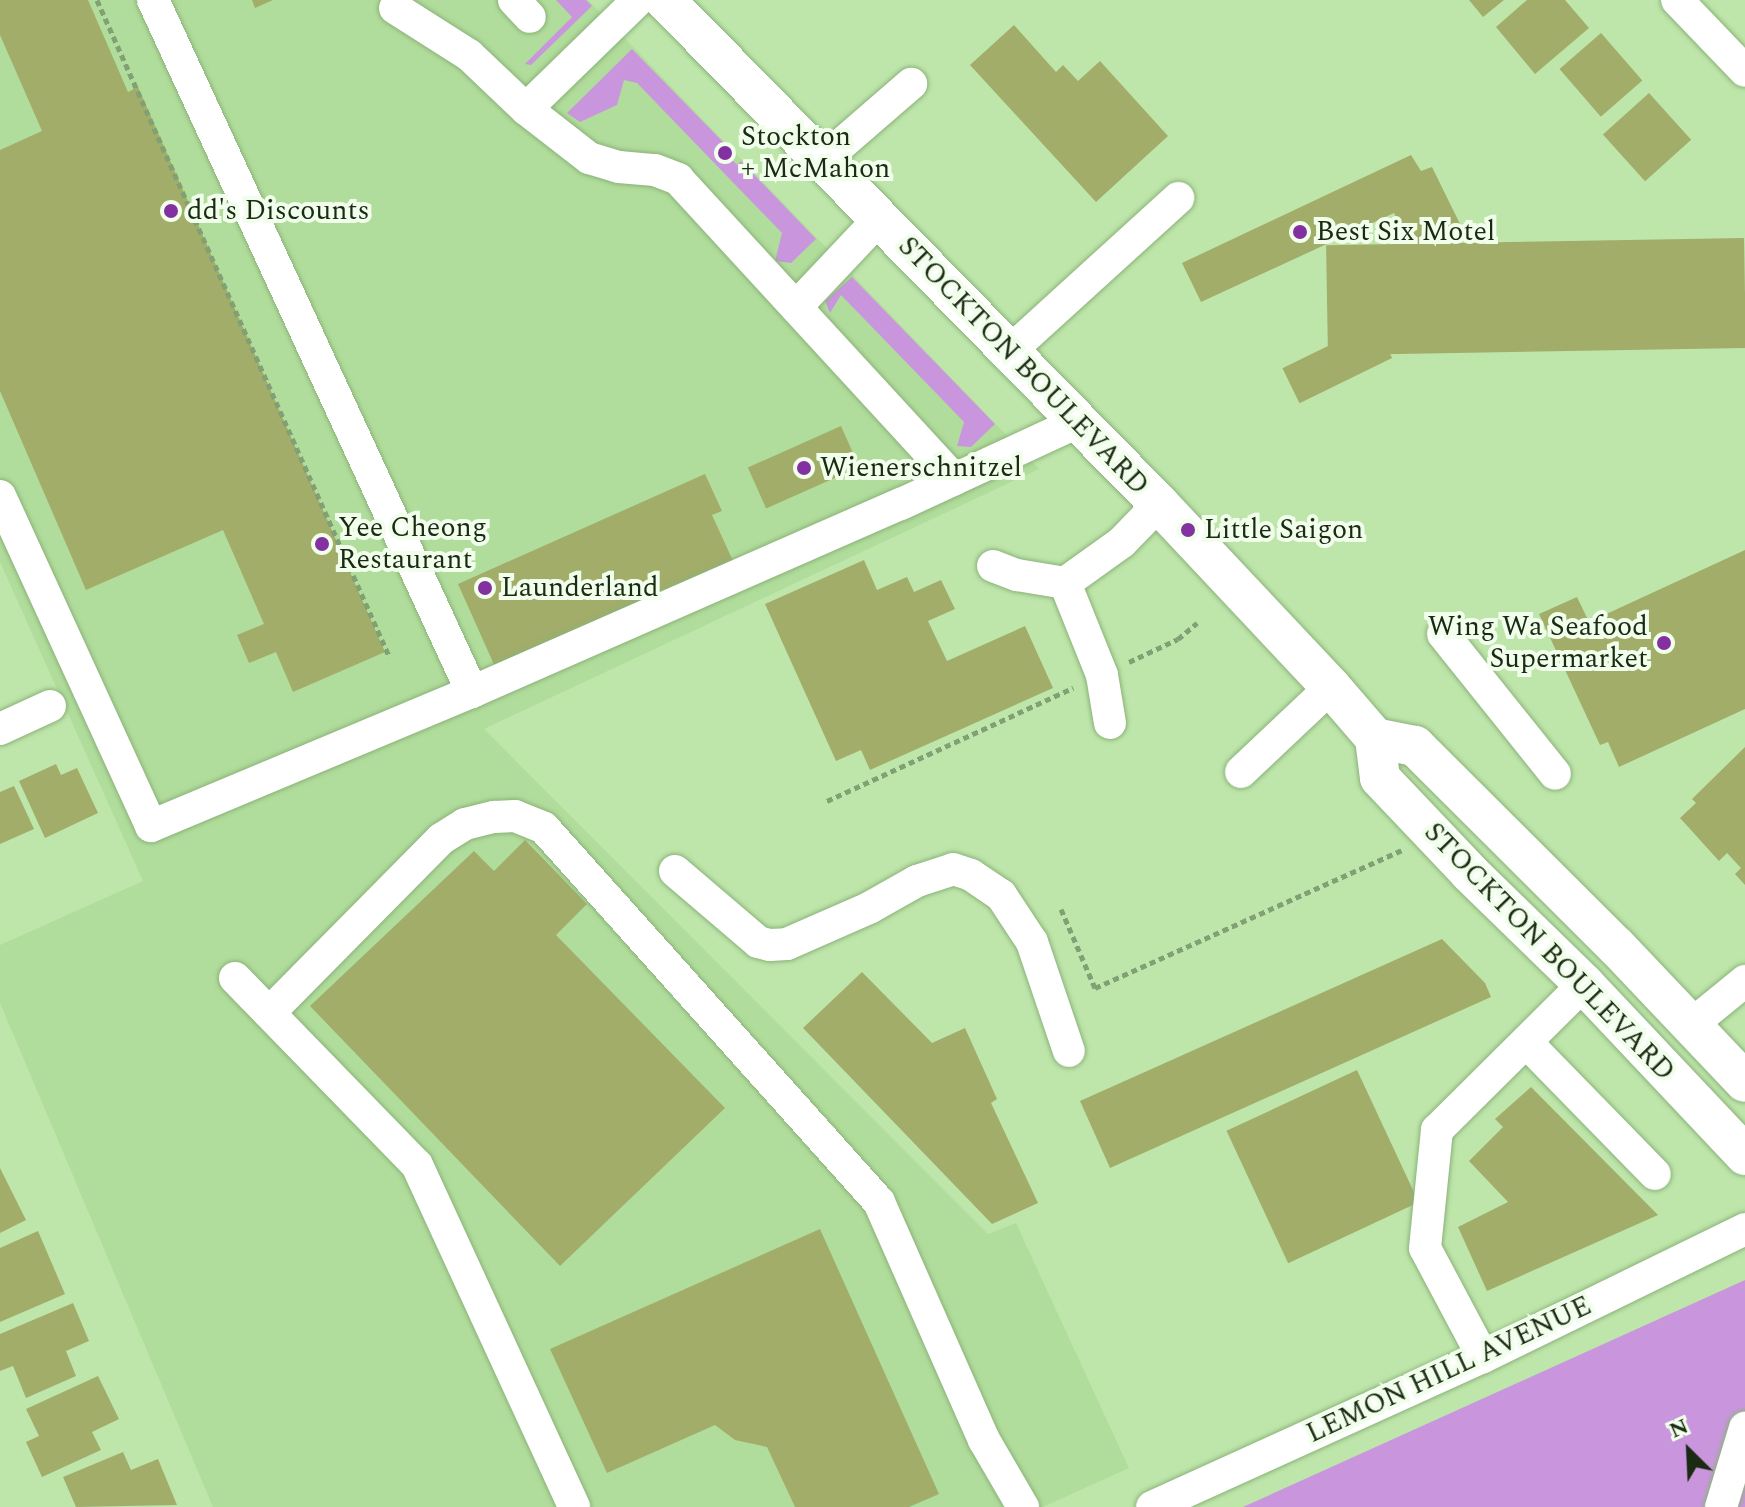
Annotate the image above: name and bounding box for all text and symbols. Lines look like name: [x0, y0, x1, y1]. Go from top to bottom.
place label: Stockton + McMahon: [741, 120, 890, 186]
marker: Stockton + McMahon: [716, 144, 734, 162]
place label: dd's Discounts: [187, 194, 370, 228]
marker: dd's Discounts: [162, 202, 180, 220]
place label: Best Six Motel: [1316, 215, 1495, 249]
marker: Best Six Motel: [1291, 223, 1309, 241]
street label: STOCKTON BOULEVARD: [891, 230, 1155, 502]
place label: Wienerschnitzel: [820, 451, 1022, 485]
marker: Wienerschnitzel: [795, 459, 813, 477]
place label: Yee Cheong Restaurant: [338, 511, 487, 577]
place label: Little Saigon: [1204, 513, 1363, 547]
marker: Little Saigon: [1179, 521, 1197, 539]
marker: Yee Cheong Restaurant: [313, 535, 331, 553]
place label: Launderland: [501, 571, 659, 605]
marker: Launderland: [476, 579, 494, 597]
place label: Wing Wa Seafood Supermarket: [1428, 610, 1648, 676]
marker: Wing Wa Seafood Supermarket: [1655, 634, 1673, 652]
street label: STOCKTON BOULEVARD: [1417, 816, 1681, 1088]
street label: LEMON HILL AVENUE: [1301, 1289, 1597, 1451]
text: N: [1664, 1410, 1694, 1447]
north arrow: [1649, 1411, 1729, 1491]

